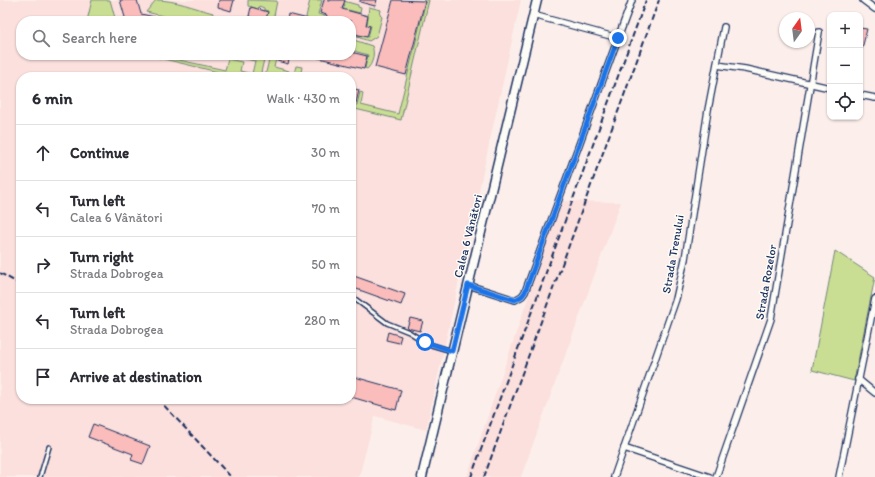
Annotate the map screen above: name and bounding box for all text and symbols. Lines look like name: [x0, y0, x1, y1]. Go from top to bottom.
north arrow: [779, 12, 815, 48]
map controls: [827, 12, 863, 120]
button: +: [827, 12, 863, 48]
search box: [16, 16, 356, 60]
icon: search: [30, 27, 52, 49]
text: Search here: [62, 29, 137, 47]
route end: [609, 29, 627, 47]
button: −: [827, 48, 863, 84]
button: locate: [827, 84, 863, 120]
text: 6 min: [32, 88, 73, 108]
text: Walk · 430 m: [267, 91, 340, 106]
icon: ahead: [32, 142, 54, 164]
text: Continue: [70, 144, 129, 162]
text: 30 m: [311, 145, 340, 160]
text: Turn left: [70, 192, 125, 210]
street label: Calea 6 Vânători: [451, 193, 485, 279]
icon: left: [32, 198, 54, 220]
text: 70 m: [312, 201, 340, 216]
text: Calea 6 Vânători: [70, 210, 162, 225]
street label: Strada Trenului: [659, 214, 687, 294]
street label: Strada Rozelor: [753, 243, 780, 321]
text: Turn right: [70, 248, 134, 266]
icon: right: [32, 254, 54, 276]
text: 50 m: [311, 257, 340, 272]
text: Strada Dobrogea: [70, 266, 163, 281]
text: Turn left: [70, 304, 125, 322]
icon: left: [32, 310, 54, 332]
text: 280 m: [304, 313, 340, 328]
text: Strada Dobrogea: [70, 322, 163, 337]
route start: [416, 333, 434, 351]
icon: arrive: [32, 366, 54, 388]
text: Arrive at destination: [70, 368, 202, 386]

